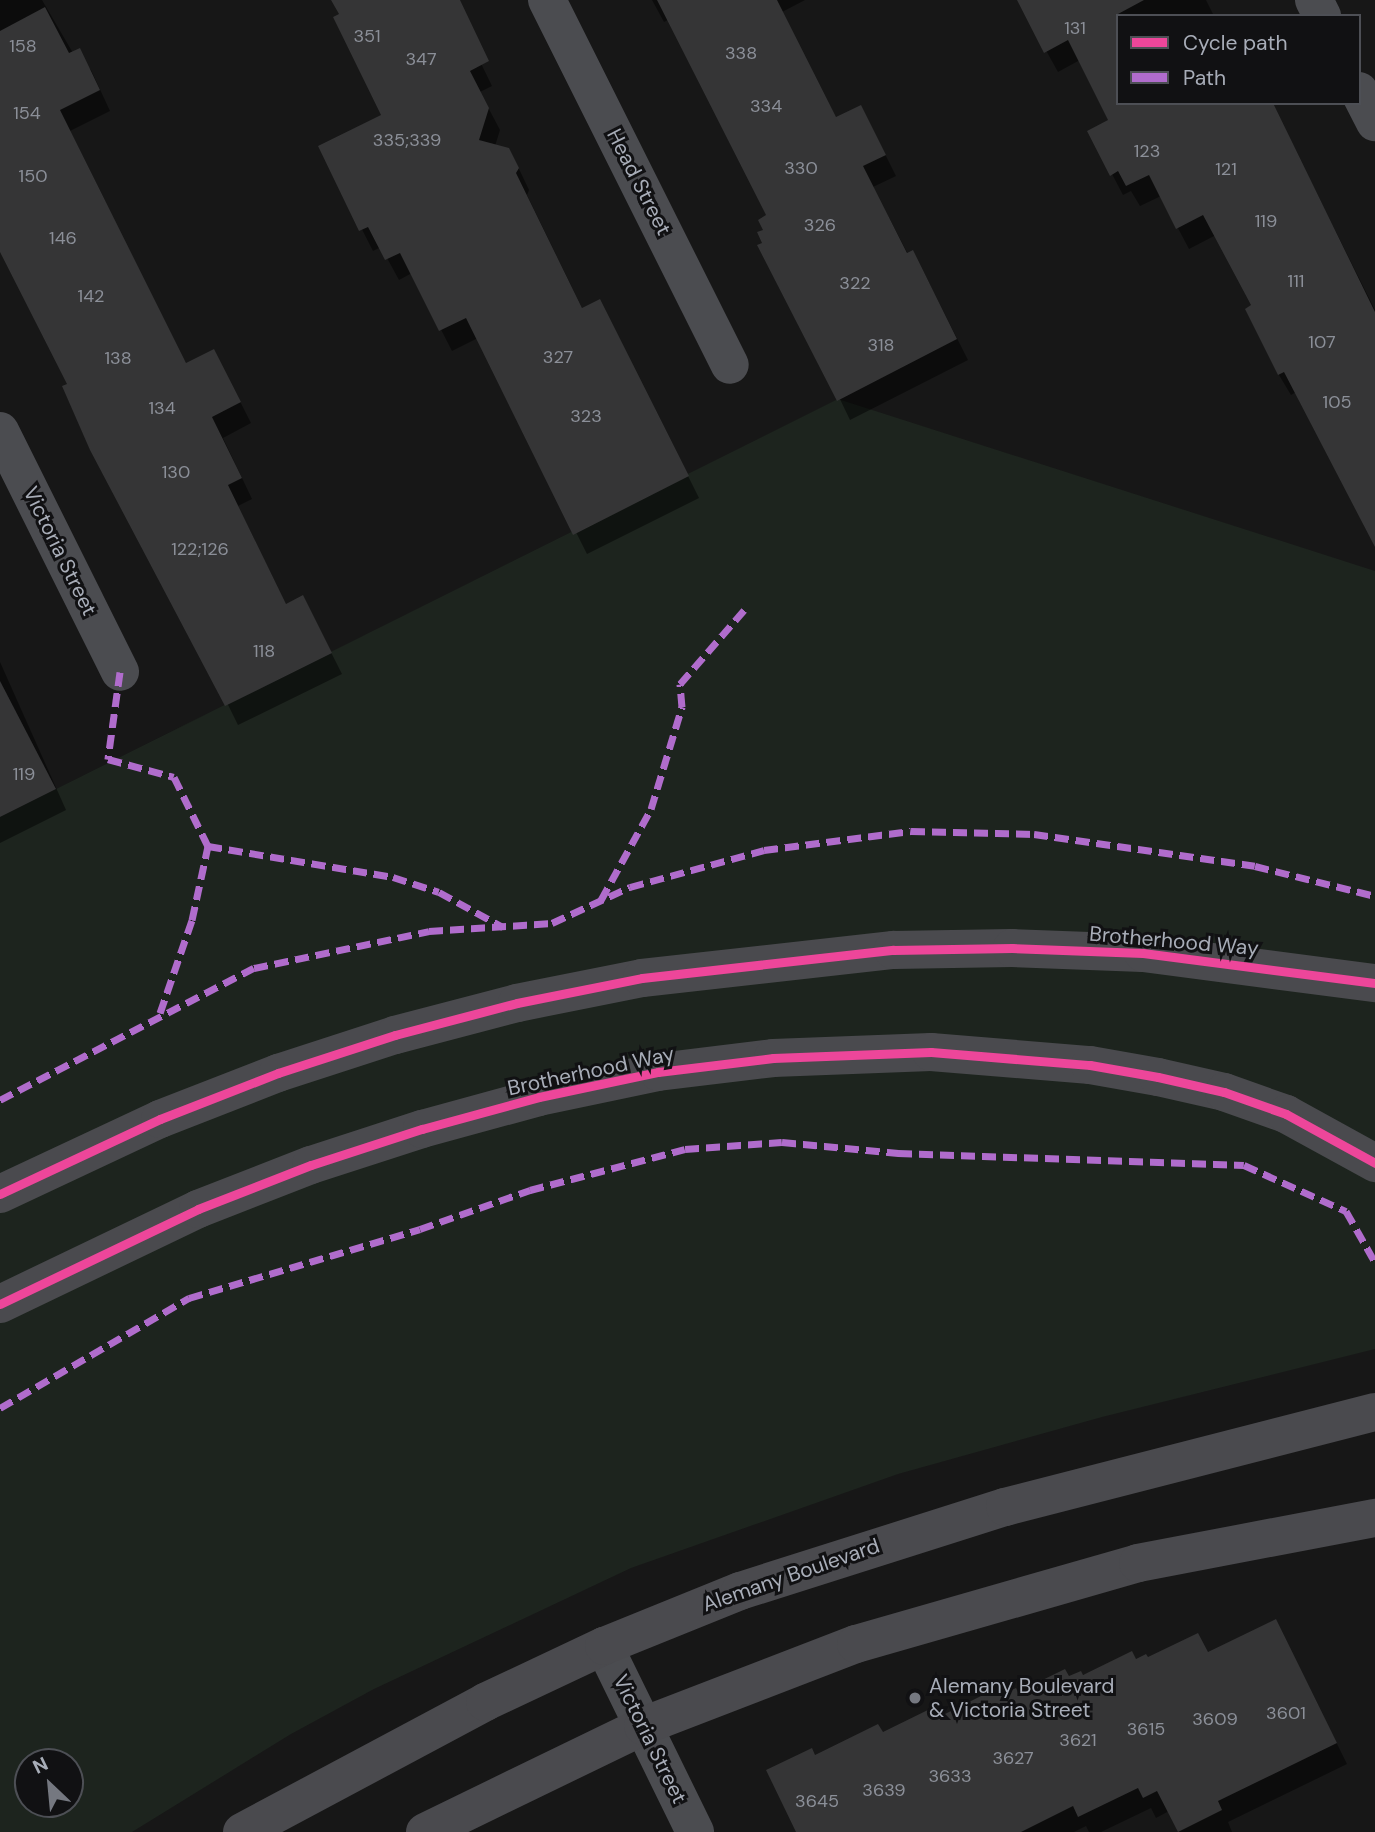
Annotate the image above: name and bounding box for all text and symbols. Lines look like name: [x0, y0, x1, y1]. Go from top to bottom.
legend: [1116, 14, 1361, 105]
house number: 131: [1064, 17, 1086, 39]
house number: 351: [353, 25, 381, 47]
text: Cycle path: [1183, 29, 1288, 57]
house number: 158: [9, 35, 37, 57]
house number: 338: [725, 42, 757, 64]
house number: 347: [405, 48, 437, 70]
text: Path: [1183, 64, 1226, 92]
house number: 334: [750, 95, 782, 117]
house number: 154: [13, 102, 41, 124]
street label: Head Street: [601, 125, 677, 239]
house number: 335;339: [373, 129, 441, 151]
house number: 123: [1134, 140, 1160, 162]
house number: 330: [784, 157, 818, 179]
house number: 121: [1215, 158, 1237, 180]
house number: 150: [19, 165, 47, 187]
house number: 119: [1255, 210, 1277, 232]
house number: 326: [804, 214, 836, 236]
house number: 146: [49, 227, 77, 249]
house number: 111: [1288, 270, 1304, 292]
house number: 322: [839, 272, 871, 294]
house number: 142: [78, 285, 104, 307]
house number: 107: [1308, 331, 1336, 353]
house number: 318: [868, 334, 894, 356]
house number: 327: [543, 346, 573, 368]
house number: 138: [104, 347, 132, 369]
house number: 105: [1323, 391, 1351, 413]
house number: 134: [148, 397, 176, 419]
house number: 323: [570, 405, 602, 427]
house number: 130: [162, 461, 190, 483]
street label: Victoria Street: [18, 482, 102, 620]
house number: 122;126: [171, 538, 229, 560]
house number: 118: [253, 640, 275, 662]
house number: 119: [13, 763, 35, 785]
street label: Brotherhood Way: [1088, 921, 1260, 961]
street label: Brotherhood Way: [505, 1041, 677, 1101]
street label: Alemany Boulevard: [699, 1533, 883, 1617]
street label: Victoria Street: [608, 1670, 692, 1808]
place label: Alemany Boulevard & Victoria Street: [929, 1673, 1115, 1723]
marker: Alemany Boulevard & Victoria Street: [907, 1690, 923, 1706]
house number: 3601: [1266, 1702, 1306, 1724]
house number: 3609: [1192, 1708, 1238, 1730]
house number: 3615: [1127, 1718, 1165, 1740]
house number: 3621: [1059, 1729, 1097, 1751]
house number: 3627: [992, 1747, 1034, 1769]
north arrow: [14, 1748, 84, 1818]
text: N: [29, 1751, 52, 1780]
house number: 3633: [928, 1765, 972, 1787]
house number: 3639: [862, 1779, 906, 1801]
house number: 3645: [795, 1790, 839, 1812]

